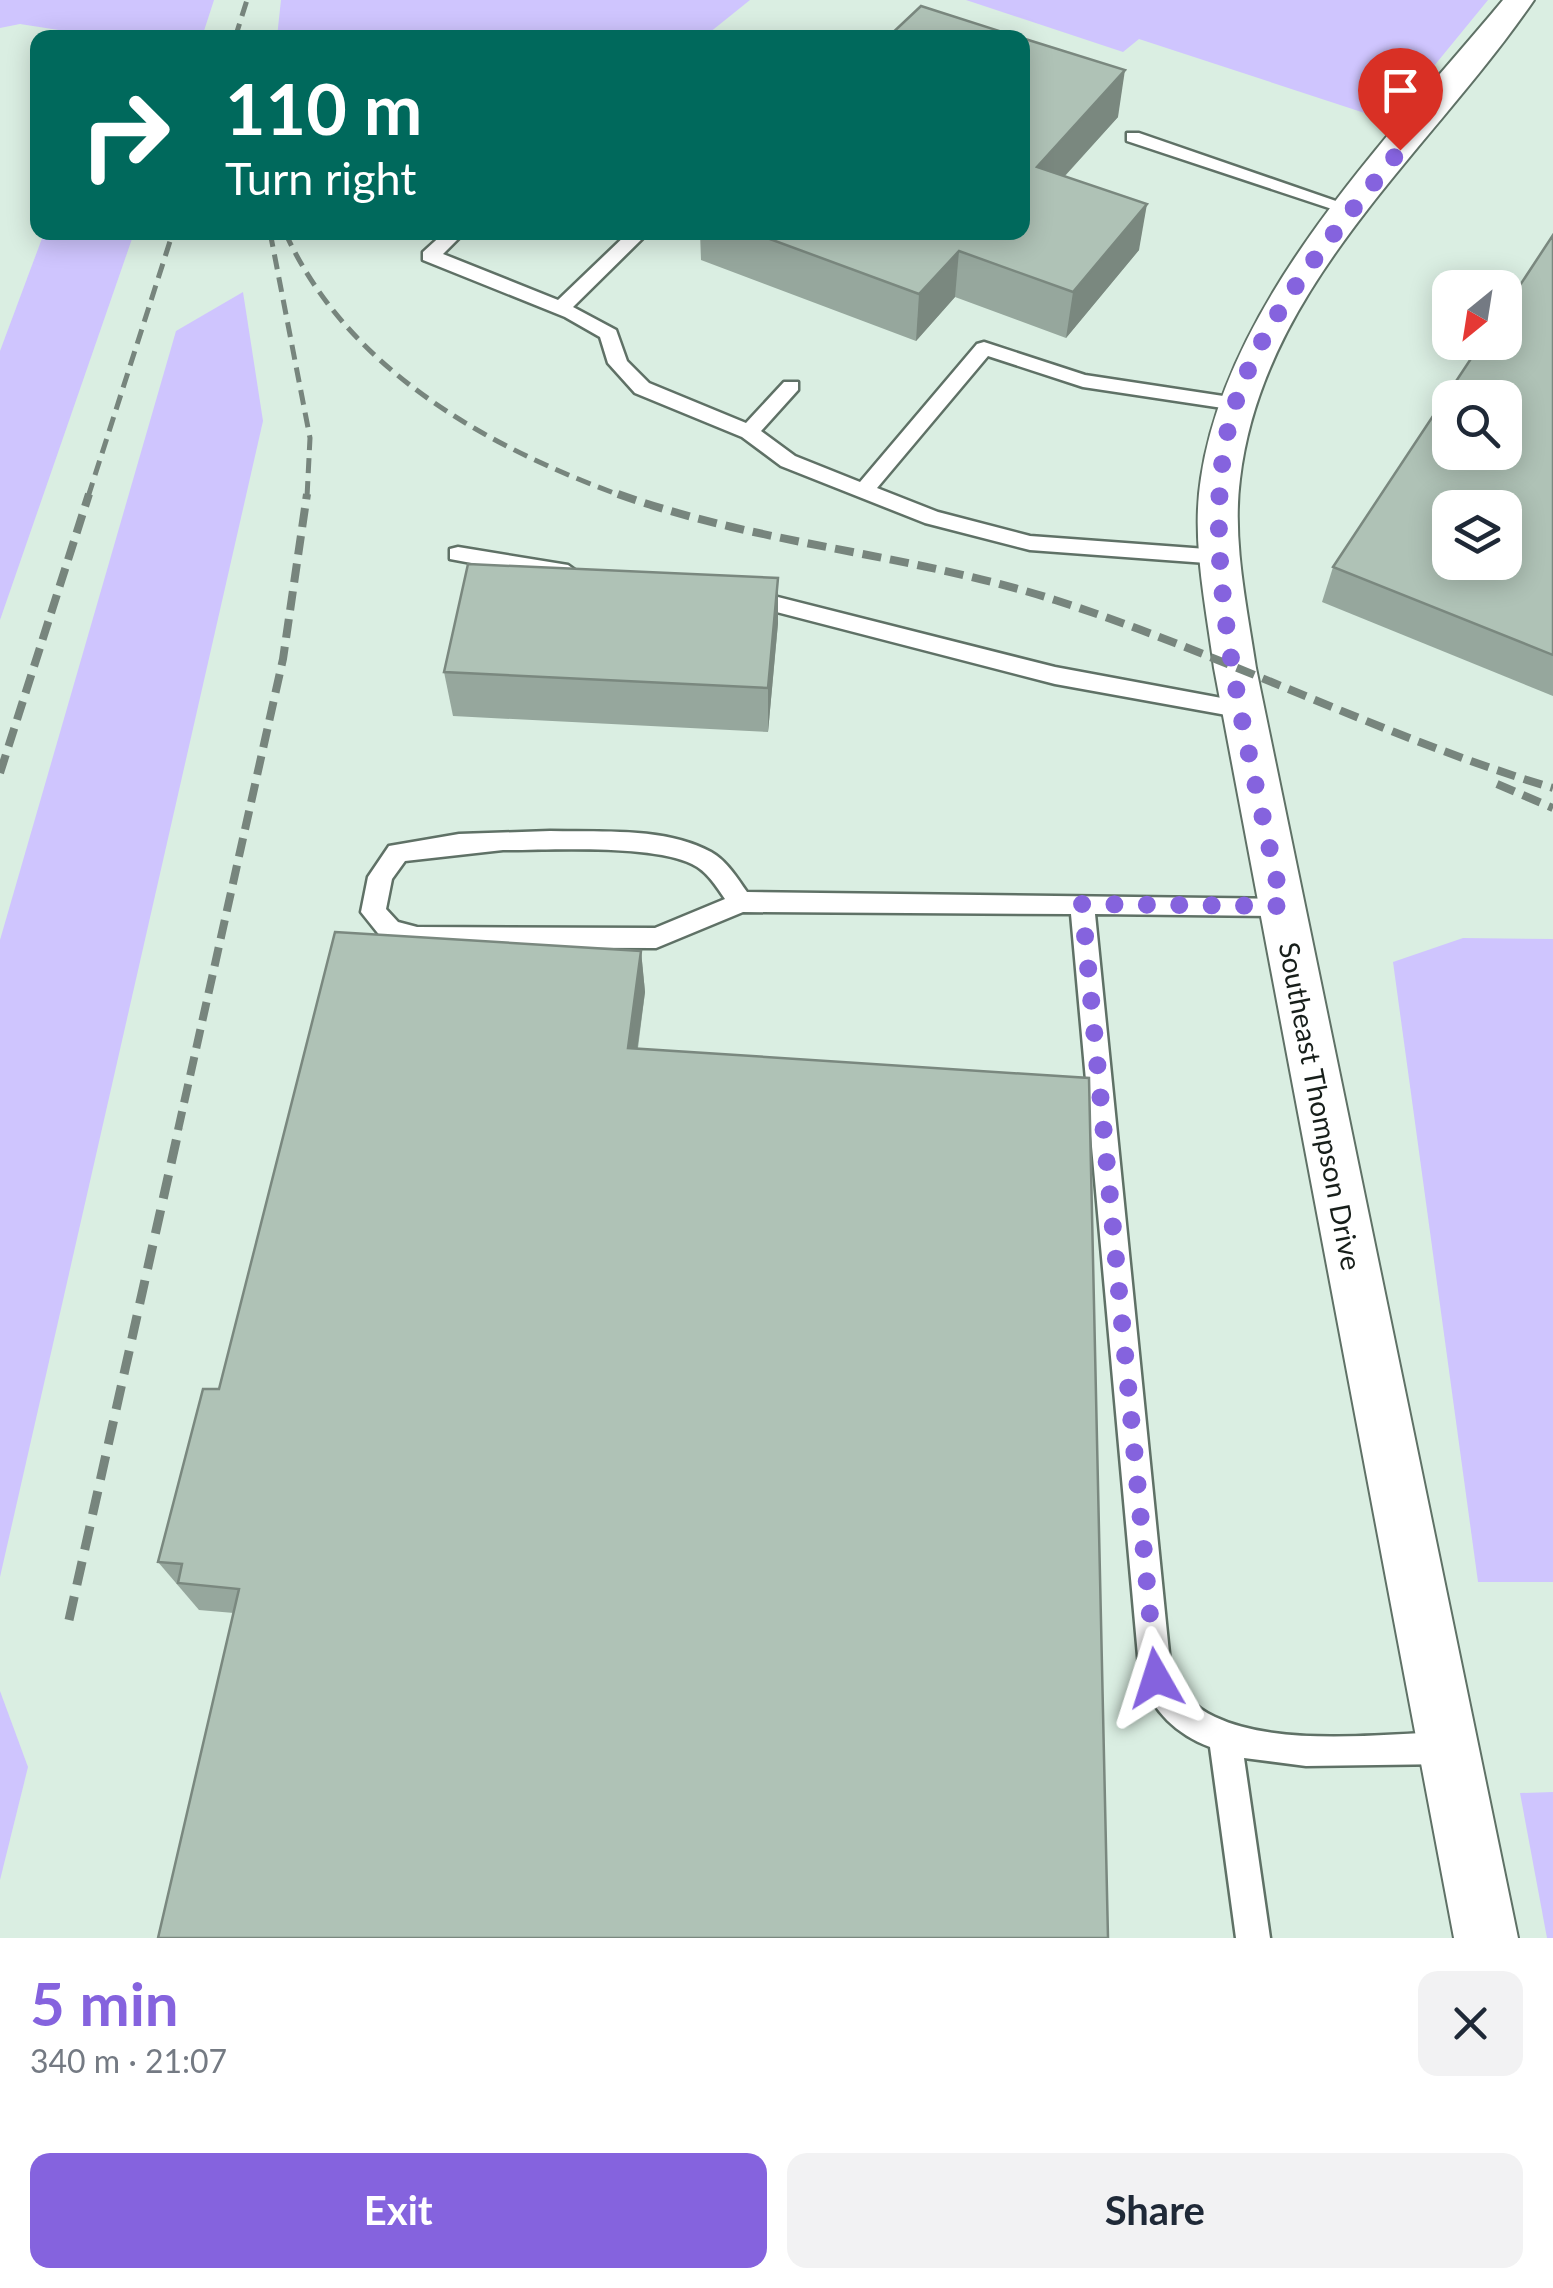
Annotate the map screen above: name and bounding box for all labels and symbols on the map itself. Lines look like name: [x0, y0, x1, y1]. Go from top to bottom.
pin: [1358, 48, 1443, 151]
north arrow: [1432, 270, 1522, 360]
street label: Southeast Thompson Drive: [1272, 939, 1370, 1273]
position arrow: [1104, 1626, 1208, 1730]

